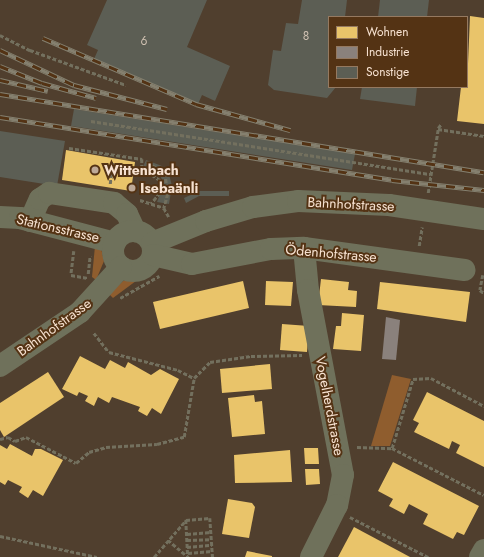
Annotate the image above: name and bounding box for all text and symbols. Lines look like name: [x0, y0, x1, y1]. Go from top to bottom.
legend: [328, 16, 468, 88]
text: Wohnen: [366, 23, 409, 41]
house number: 8: [303, 30, 309, 44]
house number: 6: [141, 35, 147, 49]
text: Industrie: [366, 43, 410, 61]
text: Sonstige: [366, 63, 409, 81]
place label: Wittenbach: [104, 162, 179, 178]
marker: Wittenbach: [89, 164, 101, 176]
place label: Isebaänli: [140, 180, 198, 196]
marker: Isebaänli: [127, 183, 137, 193]
street label: Bahnhofstrasse: [307, 193, 395, 215]
street label: Stationsstrasse: [15, 210, 101, 246]
street label: Ödenhofstrasse: [285, 241, 377, 265]
street label: Bahnhofstrasse: [14, 295, 94, 359]
street label: Vogelherdstrasse: [312, 355, 348, 457]

